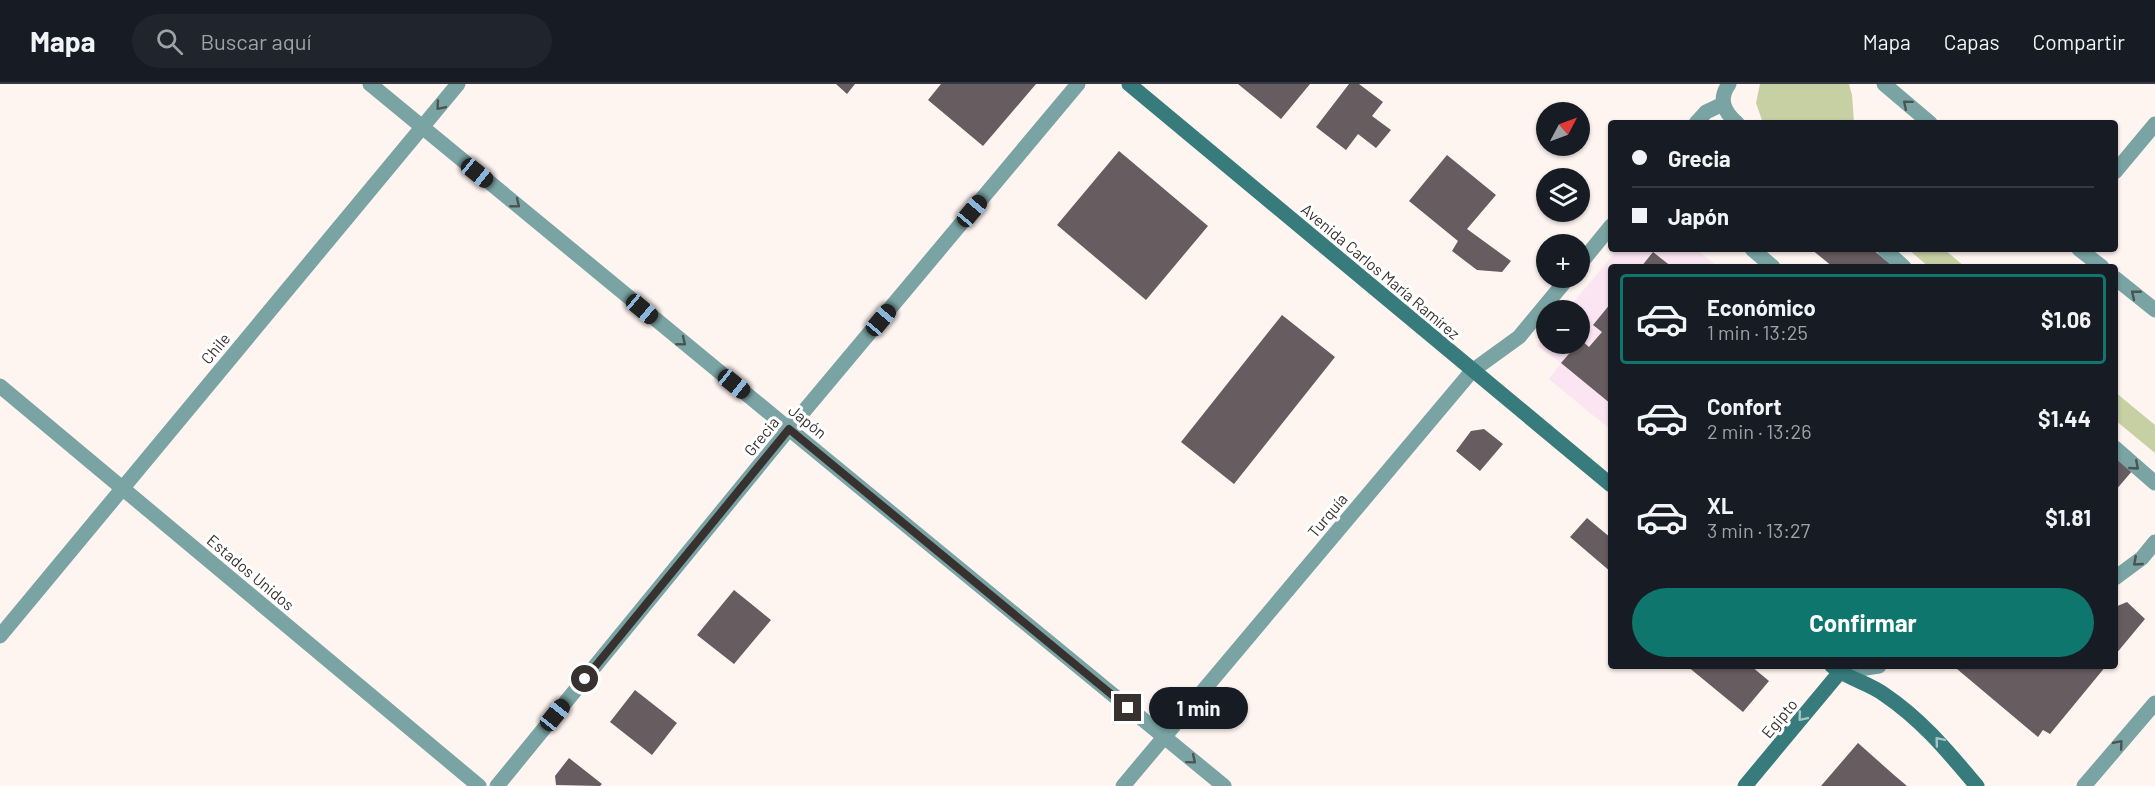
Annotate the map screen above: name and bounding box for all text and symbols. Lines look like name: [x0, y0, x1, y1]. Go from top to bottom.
search box: [132, 14, 552, 68]
text: Mapa: [30, 24, 96, 58]
icon: search: [153, 25, 186, 58]
text: Buscar aquí: [201, 28, 311, 54]
text: Mapa: [1863, 29, 1911, 54]
text: Capas: [1944, 29, 2000, 54]
text: Compartir: [2033, 29, 2125, 54]
one-way arrow: [436, 99, 447, 110]
one-way arrow: [1903, 100, 1914, 111]
north arrow: [1536, 102, 1590, 156]
map controls: [1536, 102, 1590, 354]
text: Grecia: [1668, 145, 1731, 171]
car: [457, 155, 497, 191]
button: layers: [1536, 168, 1590, 222]
car: [954, 191, 990, 231]
one-way arrow: [509, 197, 520, 208]
street label: Avenida Carlos María Ramírez: [1298, 199, 1464, 343]
text: Japón: [1668, 203, 1729, 229]
button: +: [1536, 234, 1590, 288]
one-way arrow: [2131, 290, 2142, 301]
car: [622, 291, 662, 327]
icon: car: [1635, 292, 1689, 346]
text: Económico: [1707, 294, 1816, 320]
car: [863, 300, 899, 340]
button: −: [1536, 300, 1590, 354]
text: $1.06: [2041, 306, 2091, 332]
text: 1 min · 13:25: [1707, 320, 1808, 344]
street label: Chile: [197, 329, 233, 367]
one-way arrow: [676, 334, 687, 345]
car: [714, 366, 754, 402]
icon: car: [1635, 391, 1689, 445]
text: Confort: [1707, 393, 1782, 419]
street label: Japón: [785, 400, 831, 442]
text: $1.44: [2038, 405, 2091, 431]
street label: Grecia: [740, 413, 782, 459]
text: 2 min · 13:26: [1707, 419, 1811, 443]
one-way arrow: [2128, 458, 2139, 469]
street label: Turquía: [1303, 489, 1351, 541]
icon: car: [1635, 490, 1689, 544]
text: XL: [1707, 492, 1733, 518]
text: $1.81: [2045, 504, 2091, 530]
text: 3 min · 13:27: [1707, 518, 1810, 542]
street label: Estados Unidos: [204, 530, 298, 614]
one-way arrow: [2133, 555, 2144, 566]
button: Confirmar: [1632, 588, 2094, 657]
route start: [571, 665, 598, 692]
callout: 1 min: [1149, 687, 1248, 729]
route end: [1114, 694, 1141, 721]
street label: Egipto: [1757, 694, 1801, 742]
car: [537, 695, 573, 735]
text: 1 min: [1177, 696, 1220, 720]
one-way arrow: [1799, 710, 1810, 721]
one-way arrow: [1935, 737, 1946, 748]
one-way arrow: [2112, 740, 2123, 751]
one-way arrow: [1185, 752, 1196, 763]

